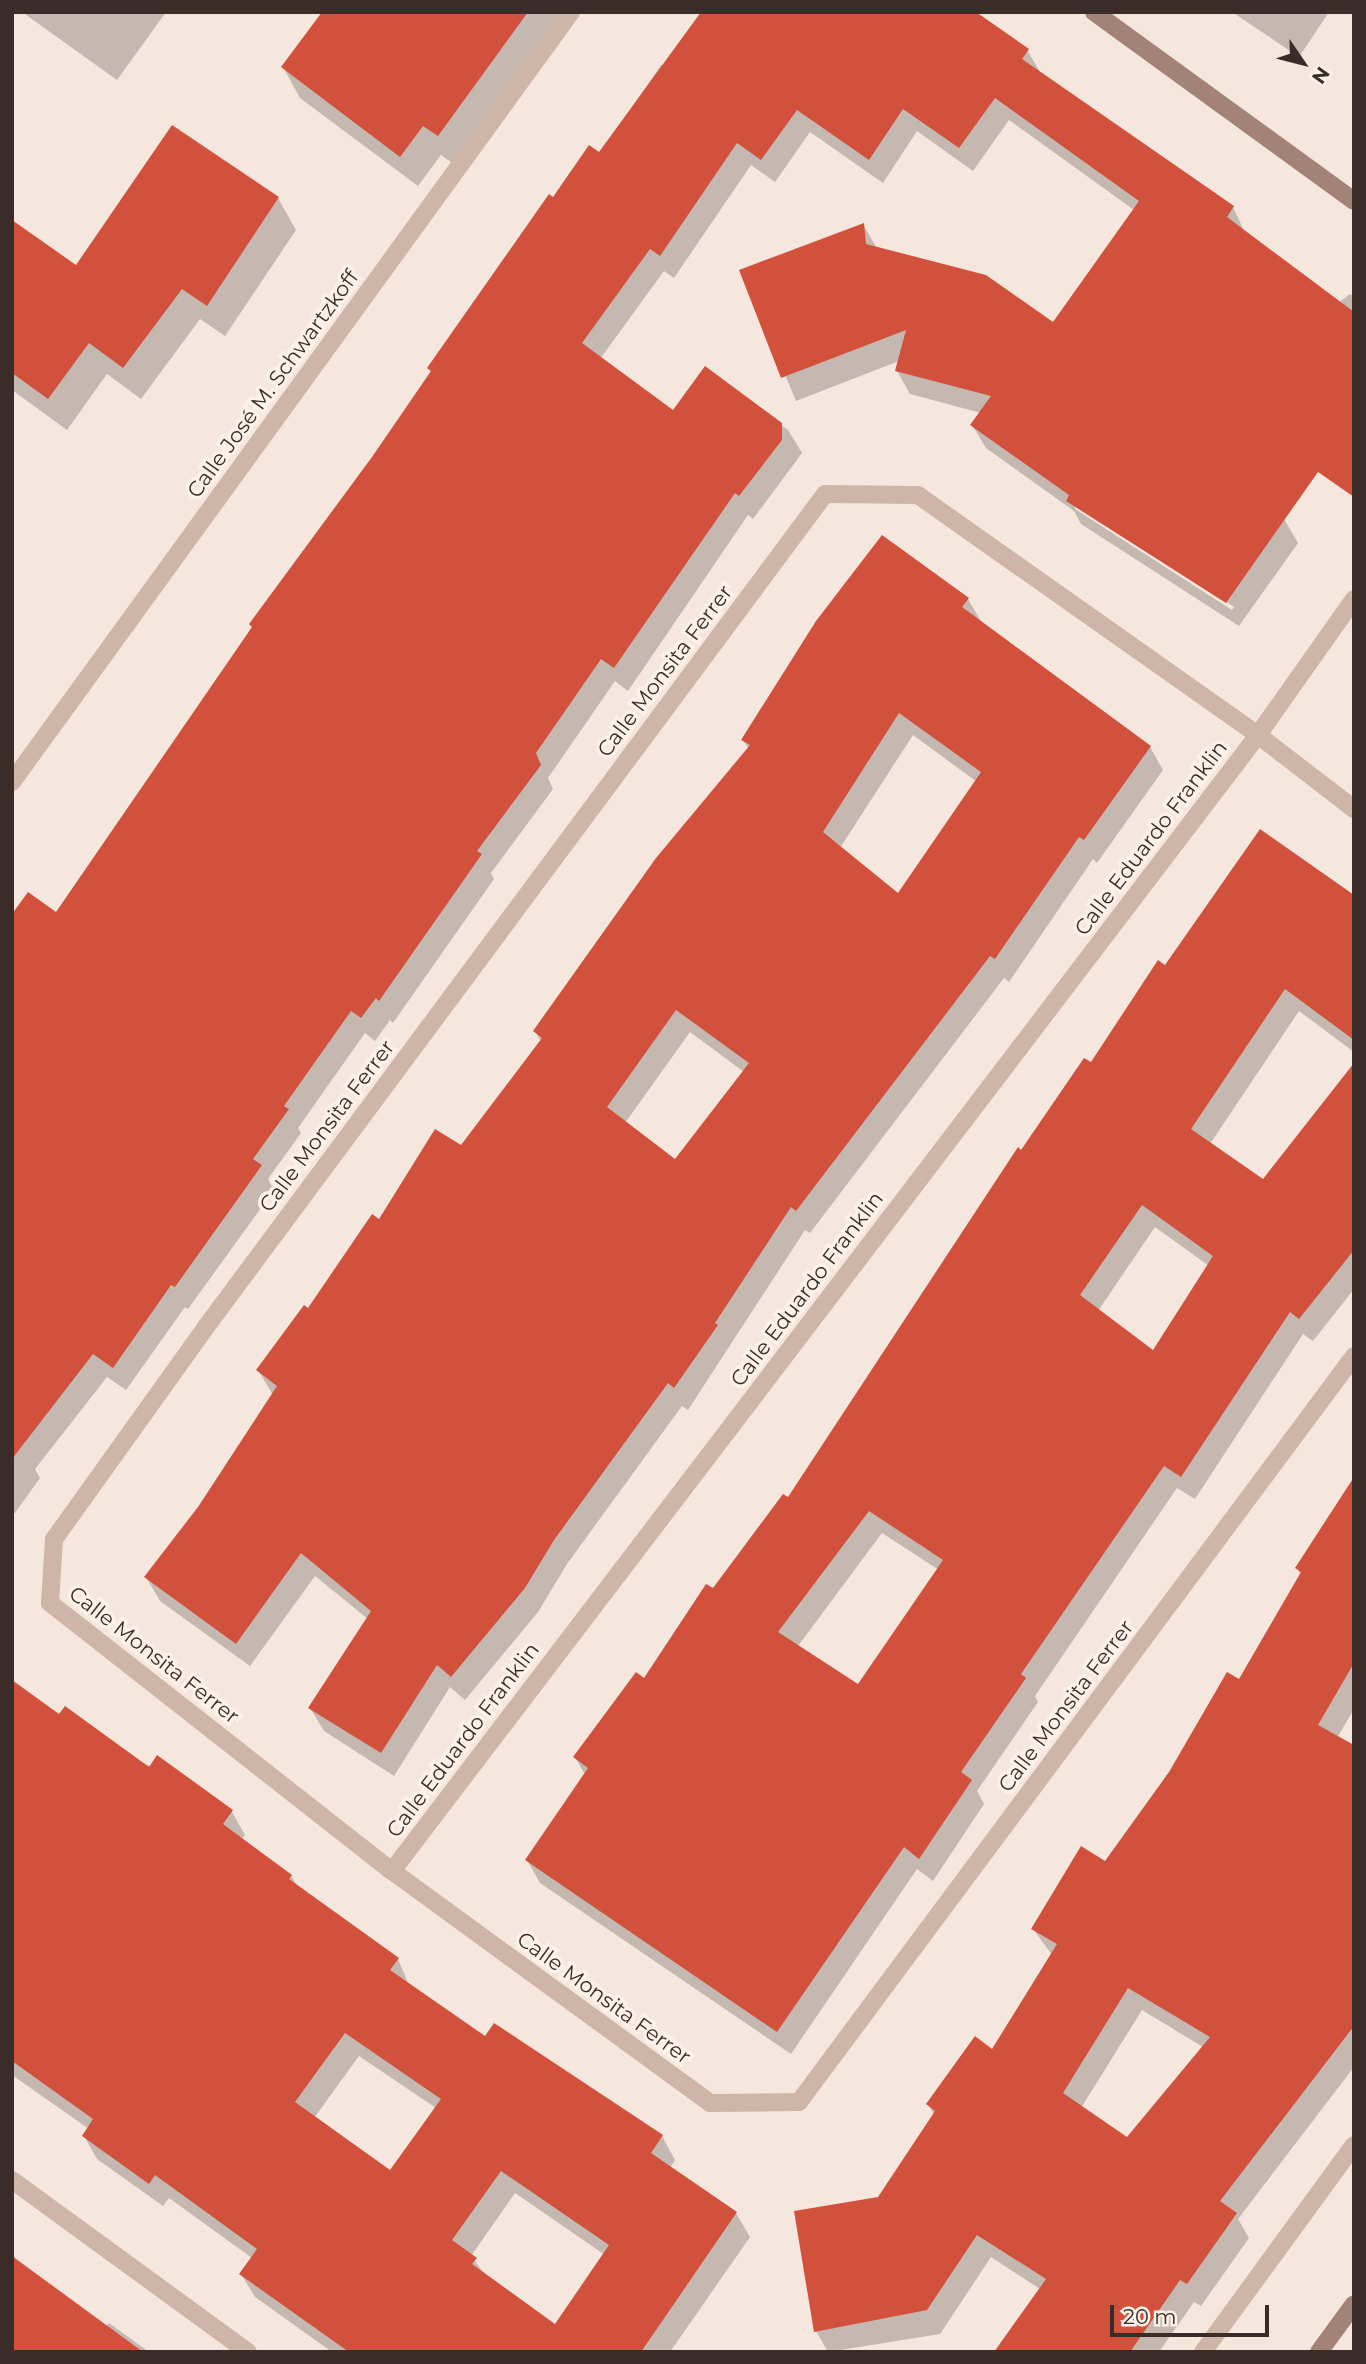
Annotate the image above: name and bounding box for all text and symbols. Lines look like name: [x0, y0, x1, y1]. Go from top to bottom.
north arrow: [1268, 28, 1338, 98]
text: N: [1307, 62, 1334, 88]
street label: Calle José M. Schwartzkoff: [182, 265, 364, 503]
street label: Calle Monsita Ferrer: [592, 580, 738, 762]
street label: Calle Eduardo Franklin: [1069, 736, 1233, 940]
street label: Calle Monsita Ferrer: [254, 1035, 400, 1217]
street label: Calle Eduardo Franklin: [725, 1187, 889, 1391]
street label: Calle Monsita Ferrer: [64, 1581, 244, 1729]
street label: Calle Monsita Ferrer: [993, 1615, 1139, 1797]
street label: Calle Eduardo Franklin: [381, 1638, 545, 1842]
street label: Calle Monsita Ferrer: [512, 1926, 696, 2070]
scale bar: [1114, 2290, 1273, 2334]
text: 20 m: [1123, 2304, 1177, 2329]

